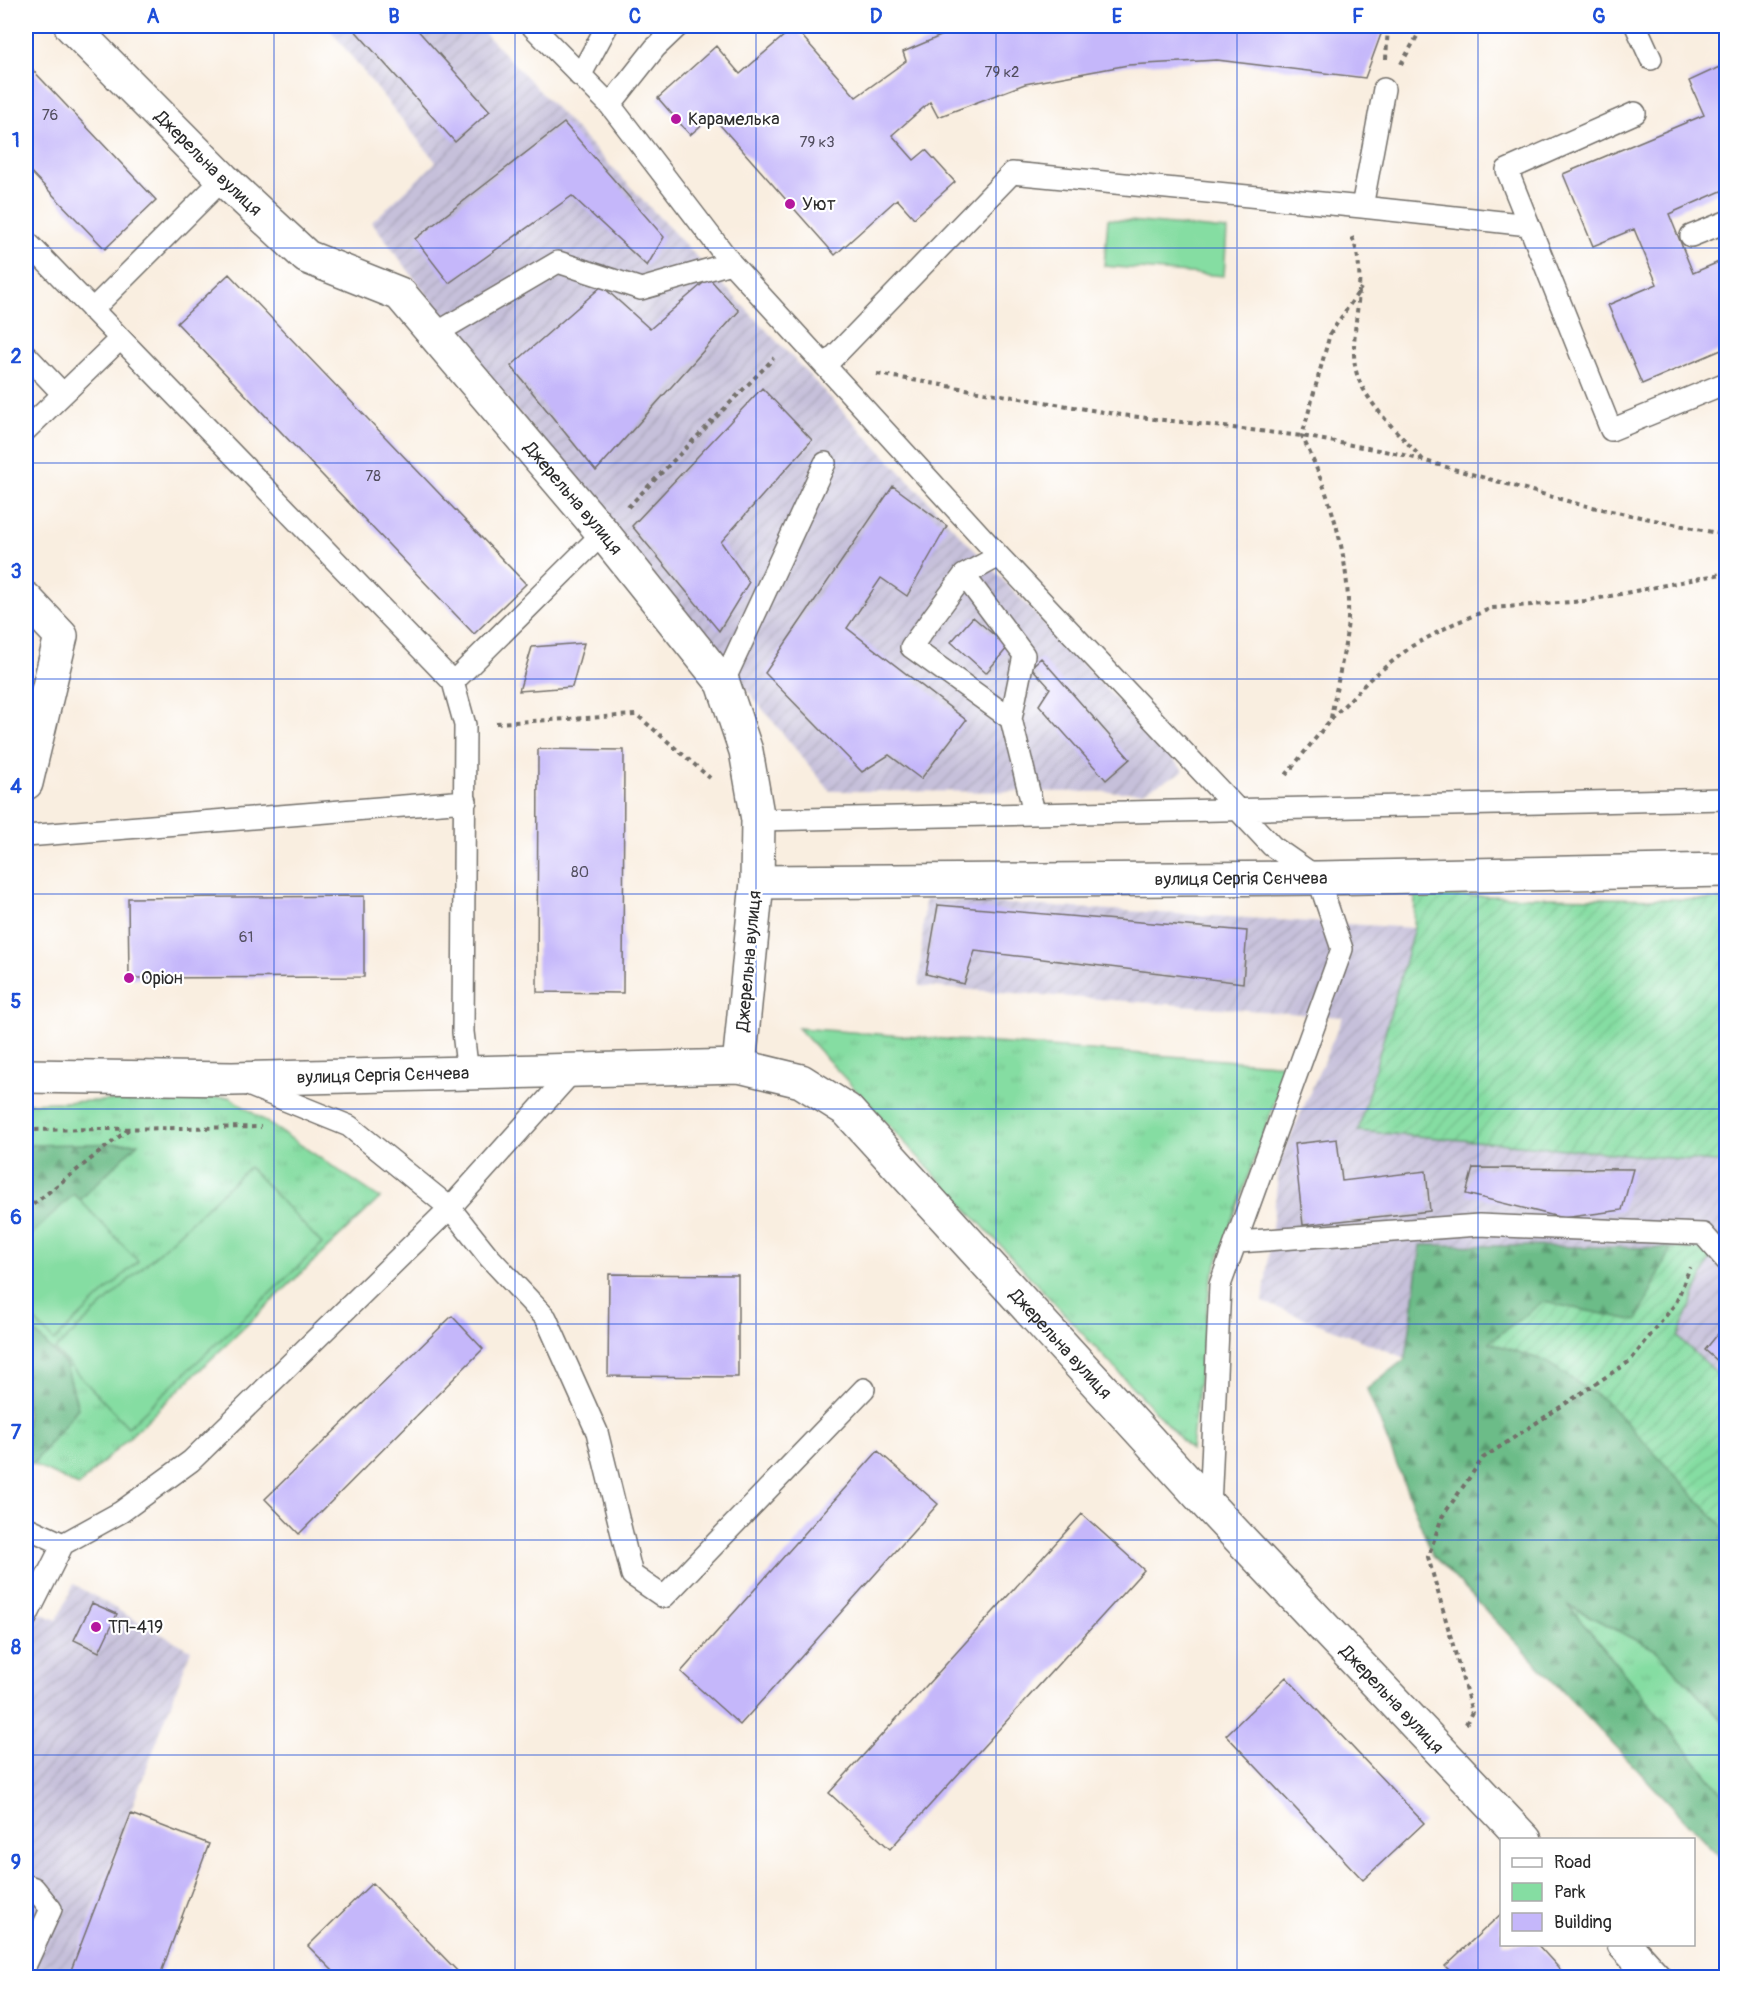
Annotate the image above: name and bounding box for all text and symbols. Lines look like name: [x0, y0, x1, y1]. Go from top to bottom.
text: A: [147, 4, 160, 29]
text: B: [388, 4, 400, 29]
text: C: [629, 4, 641, 29]
text: D: [870, 4, 883, 29]
text: E: [1112, 4, 1123, 29]
text: F: [1352, 4, 1364, 29]
text: G: [1592, 4, 1606, 29]
house number: 79 к2: [984, 63, 1020, 82]
street label: Джерельна вулиця: [149, 105, 267, 221]
house number: 76: [42, 106, 58, 125]
place label: Карамелька: [688, 108, 780, 131]
marker: Карамелька: [669, 112, 683, 126]
text: 1: [12, 128, 20, 153]
house number: 79 к3: [799, 133, 835, 152]
place label: Уют: [802, 193, 836, 216]
marker: Уют: [783, 197, 797, 211]
text: 2: [10, 344, 22, 369]
street label: Джерельна вулиця: [518, 436, 627, 560]
house number: 78: [365, 467, 381, 486]
text: 3: [10, 559, 22, 584]
text: 4: [10, 774, 22, 799]
house number: 80: [571, 863, 589, 882]
street label: вулиця Сергія Сєнчева: [1154, 866, 1328, 891]
street label: Джерельна вулиця: [731, 890, 767, 1033]
house number: 61: [239, 928, 253, 947]
place label: Оріон: [141, 967, 183, 990]
marker: Оріон: [122, 971, 136, 985]
text: 5: [11, 989, 22, 1014]
street label: вулиця Сергія Сєнчева: [296, 1061, 470, 1089]
text: 6: [10, 1205, 22, 1230]
street label: Джерельна вулиця: [1004, 1283, 1117, 1404]
text: 7: [11, 1420, 22, 1445]
place label: ТП-419: [108, 1616, 163, 1639]
marker: ТП-419: [89, 1620, 103, 1634]
text: 8: [11, 1635, 21, 1660]
street label: Джерельна вулиця: [1334, 1639, 1449, 1759]
legend: [1500, 1838, 1695, 1946]
text: 9: [11, 1850, 21, 1875]
text: Road: [1554, 1851, 1591, 1874]
text: Park: [1554, 1881, 1586, 1904]
text: Building: [1554, 1911, 1612, 1934]

